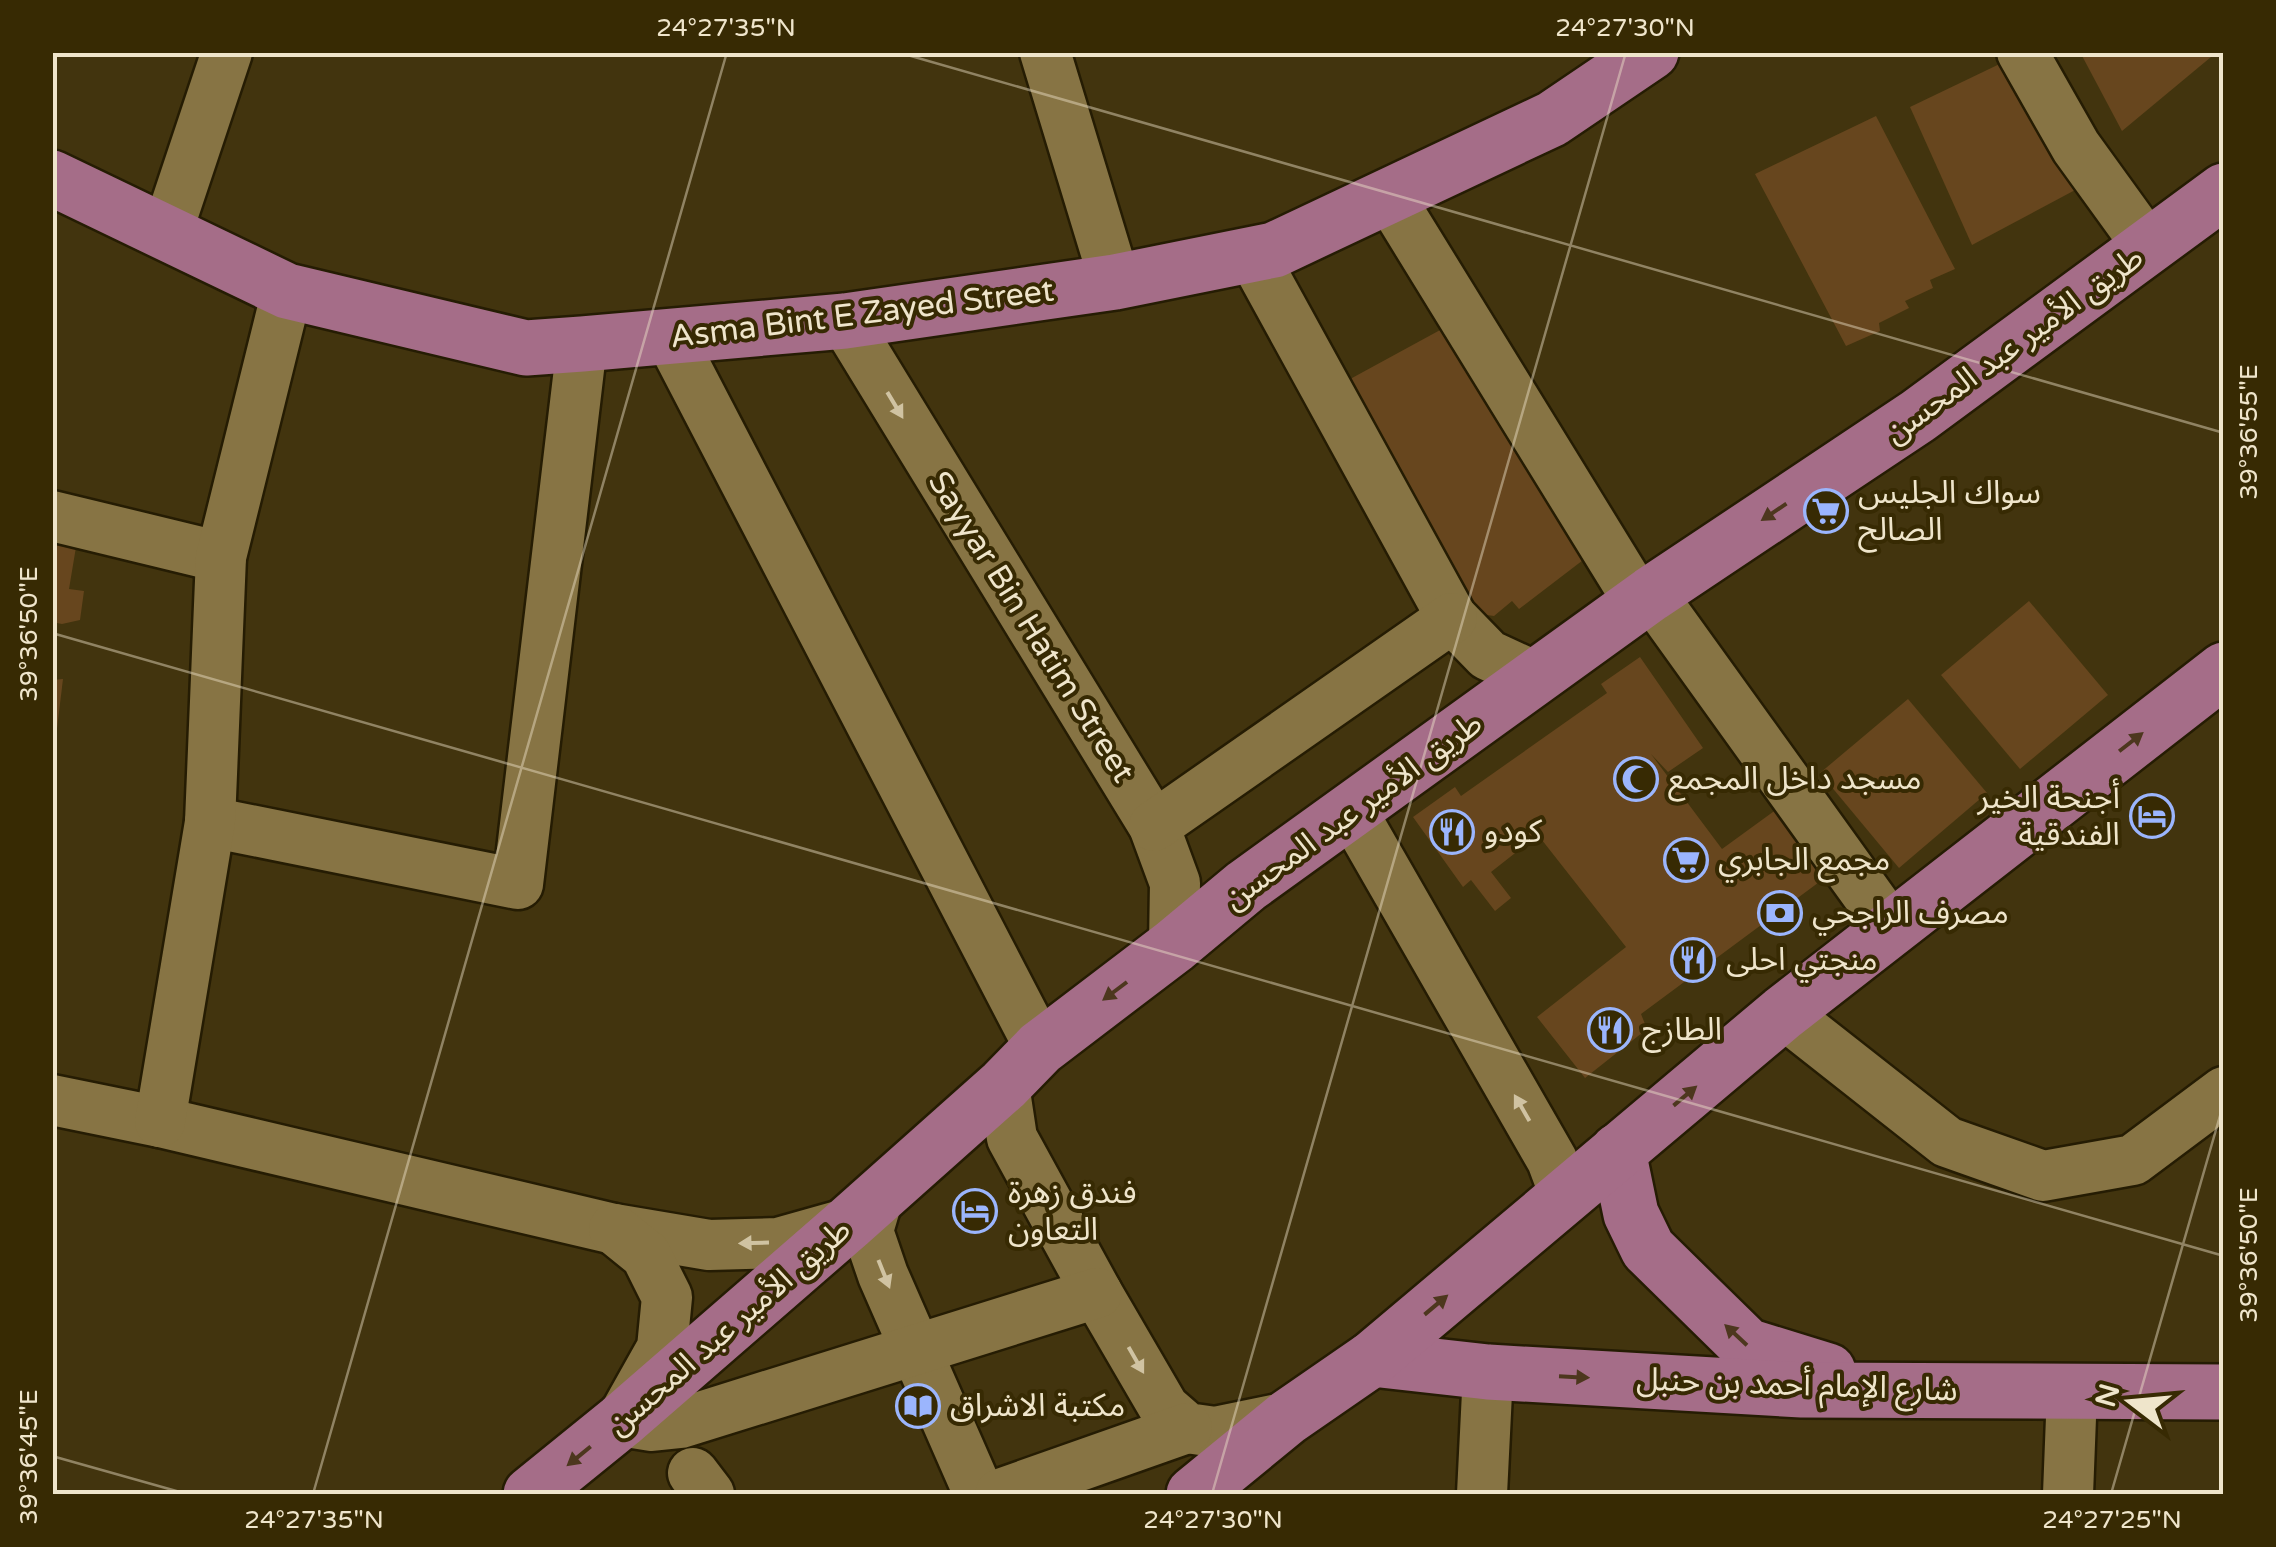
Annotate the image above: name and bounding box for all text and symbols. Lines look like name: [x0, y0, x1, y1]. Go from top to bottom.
text: 24°27'35"N: [656, 13, 796, 43]
text: 24°27'30"N: [1555, 13, 1695, 43]
street label: طريق الأمير عبد المحسن: [1877, 238, 2151, 452]
street label: Asma Bint E Zayed Street: [668, 272, 1056, 356]
text: 39°36'55"E: [2234, 364, 2264, 500]
one-way arrow: [886, 391, 903, 419]
street label: Sayyar Bin Hatim Street: [920, 465, 1142, 789]
place label: سواك الجليس الصالح: [1858, 474, 2041, 553]
supermarket icon: سواك الجليس الصالح: [1803, 488, 1849, 534]
one-way arrow: [1760, 502, 1787, 520]
text: 39°36'50"E: [14, 566, 44, 702]
street label: طريق الأمير عبد المحسن: [1216, 704, 1490, 918]
one-way arrow: [2119, 732, 2144, 753]
mosque icon: مسجد داخل المجمع: [1613, 756, 1659, 802]
place label: مسجد داخل المجمع: [1668, 760, 1921, 802]
place label: أجنحة الخير الفندقية: [1976, 778, 2120, 854]
hotel icon: أجنحة الخير الفندقية: [2129, 793, 2175, 839]
restaurant icon: كودو: [1429, 809, 1475, 855]
place label: كودو: [1484, 813, 1543, 851]
supermarket icon: مجمع الجابري: [1663, 837, 1709, 883]
place label: مجمع الجابري: [1718, 841, 1890, 883]
bank icon: مصرف الراجحي: [1757, 890, 1803, 936]
place label: مصرف الراجحي: [1812, 894, 2009, 936]
restaurant icon: منجتي احلى: [1670, 937, 1716, 983]
place label: منجتي احلى: [1726, 941, 1878, 983]
one-way arrow: [1102, 981, 1128, 1001]
restaurant icon: الطازج: [1587, 1007, 1633, 1053]
place label: الطازج: [1642, 1011, 1722, 1053]
one-way arrow: [1672, 1086, 1697, 1107]
one-way arrow: [1514, 1093, 1531, 1122]
place label: فندق زهرة التعاون: [1008, 1174, 1137, 1249]
text: 39°36'50"E: [2234, 1187, 2264, 1323]
hotel icon: فندق زهرة التعاون: [952, 1188, 998, 1234]
street label: طريق الأمير عبد المحسن: [599, 1211, 859, 1443]
one-way arrow: [737, 1236, 769, 1252]
one-way arrow: [876, 1259, 892, 1289]
one-way arrow: [1423, 1295, 1448, 1316]
one-way arrow: [1725, 1324, 1749, 1347]
one-way arrow: [1127, 1346, 1144, 1374]
north arrow: [2081, 1352, 2181, 1452]
street label: شارع الإمام أحمد بن حنبل: [1636, 1359, 1958, 1414]
one-way arrow: [1558, 1369, 1590, 1385]
text: N: [2088, 1380, 2127, 1411]
library icon: مكتبة الاشراق: [895, 1383, 941, 1429]
place label: مكتبة الاشراق: [950, 1387, 1125, 1425]
text: 39°36'45"E: [14, 1389, 44, 1525]
one-way arrow: [566, 1445, 591, 1466]
text: 24°27'35"N: [244, 1505, 384, 1535]
text: 24°27'30"N: [1143, 1505, 1283, 1535]
text: 24°27'25"N: [2042, 1505, 2182, 1535]

